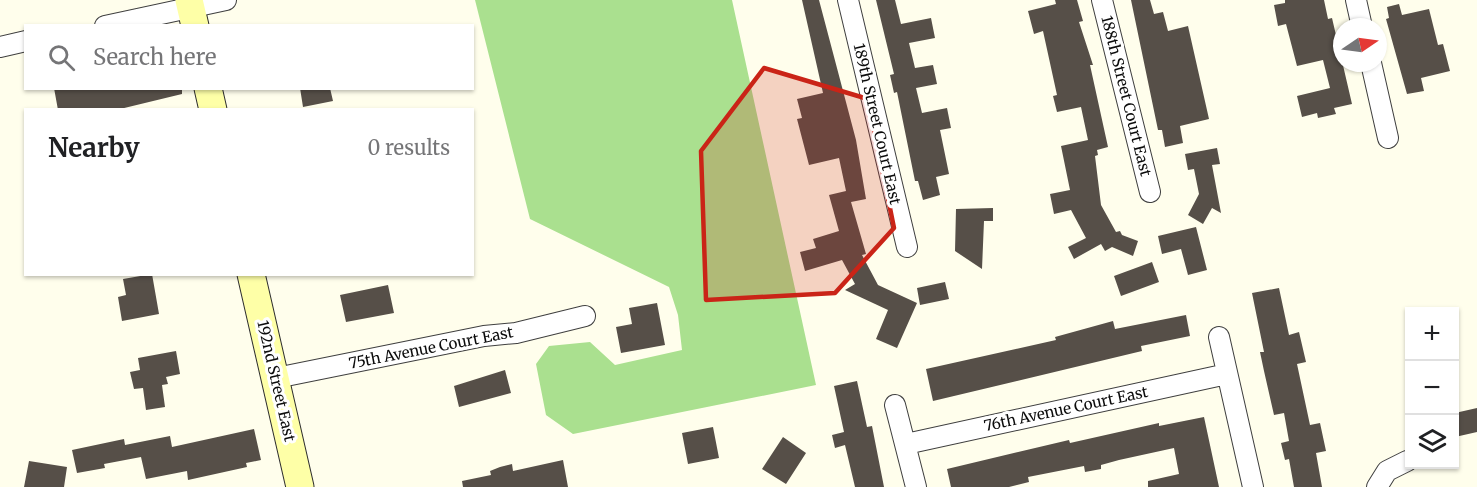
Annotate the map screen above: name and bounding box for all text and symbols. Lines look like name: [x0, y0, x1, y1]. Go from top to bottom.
street label: 188th Street Court East: [1097, 14, 1156, 178]
north arrow: [1333, 18, 1387, 72]
search box: [24, 24, 474, 90]
icon: search: [45, 41, 78, 74]
street label: 189th Street Court East: [850, 41, 905, 207]
text: Search here: [93, 43, 216, 71]
text: Nearby: [48, 131, 140, 164]
text: 0 results: [367, 135, 450, 160]
map controls: [1405, 307, 1459, 469]
button: +: [1405, 307, 1459, 361]
street label: 192nd Street East: [253, 318, 300, 444]
street label: 75th Avenue Court East: [347, 322, 515, 373]
button: −: [1405, 361, 1459, 415]
street label: 76th Avenue Court East: [982, 382, 1150, 435]
button: layers: [1405, 415, 1459, 469]

